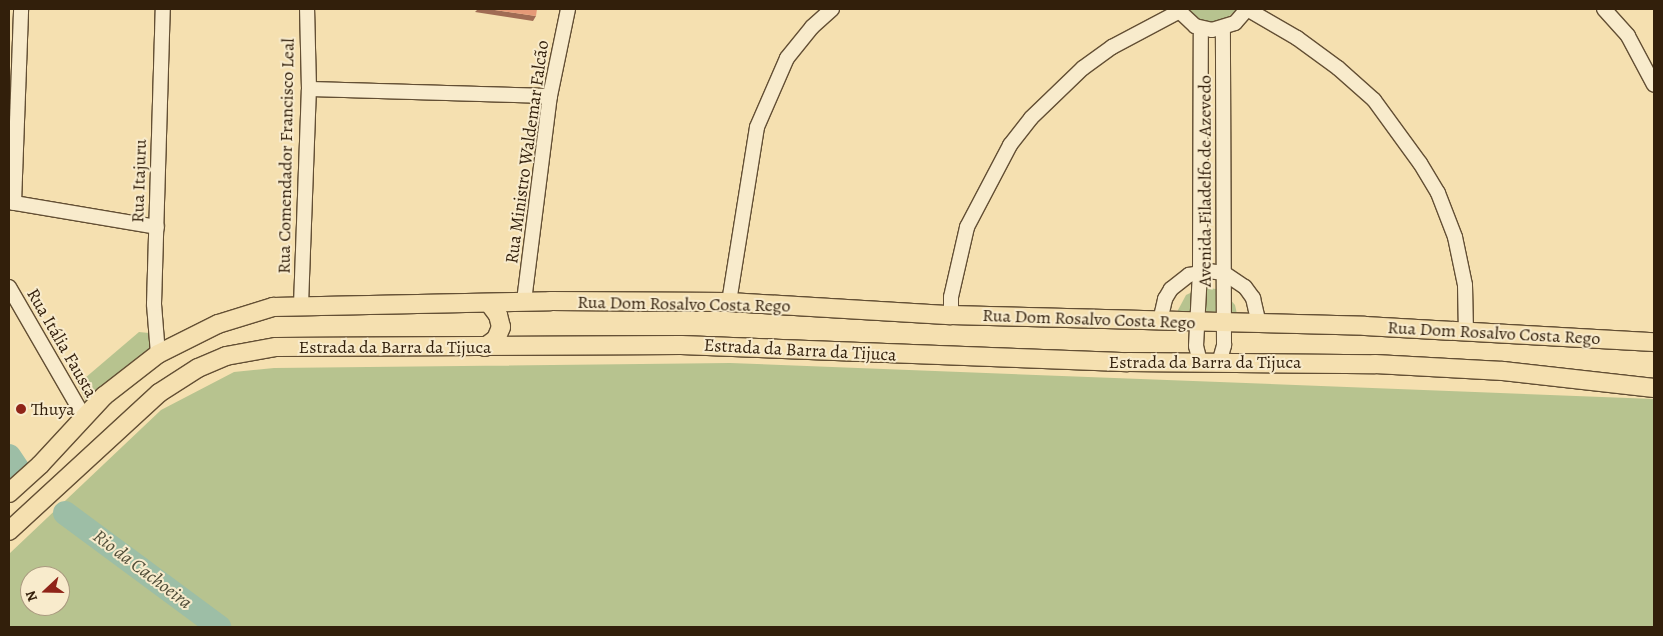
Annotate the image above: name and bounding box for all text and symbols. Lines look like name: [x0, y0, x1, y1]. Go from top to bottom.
street label: Rua Comendador Francisco Leal: [273, 38, 299, 274]
street label: Rua Ministro Waldemar Falcão: [501, 39, 553, 265]
street label: Avenida Filadelfo de Azevedo: [1194, 75, 1216, 287]
street label: Rua Itajuru: [127, 139, 151, 223]
street label: Rua Itália Fausta: [22, 285, 102, 401]
street label: Rua Dom Rosalvo Costa Rego: [577, 291, 791, 317]
street label: Rua Dom Rosalvo Costa Rego: [982, 304, 1196, 334]
street label: Rua Dom Rosalvo Costa Rego: [1387, 317, 1601, 349]
street label: Estrada da Barra da Tijuca: [703, 334, 897, 366]
street label: Estrada da Barra da Tijuca: [299, 336, 491, 358]
street label: Estrada da Barra da Tijuca: [1109, 351, 1301, 373]
place label: Thuya: [31, 398, 75, 420]
marker: Thuya: [15, 403, 27, 415]
water label: Rio da Cachoeira: [88, 525, 196, 615]
north arrow: [20, 566, 70, 616]
text: N: [21, 588, 42, 604]

